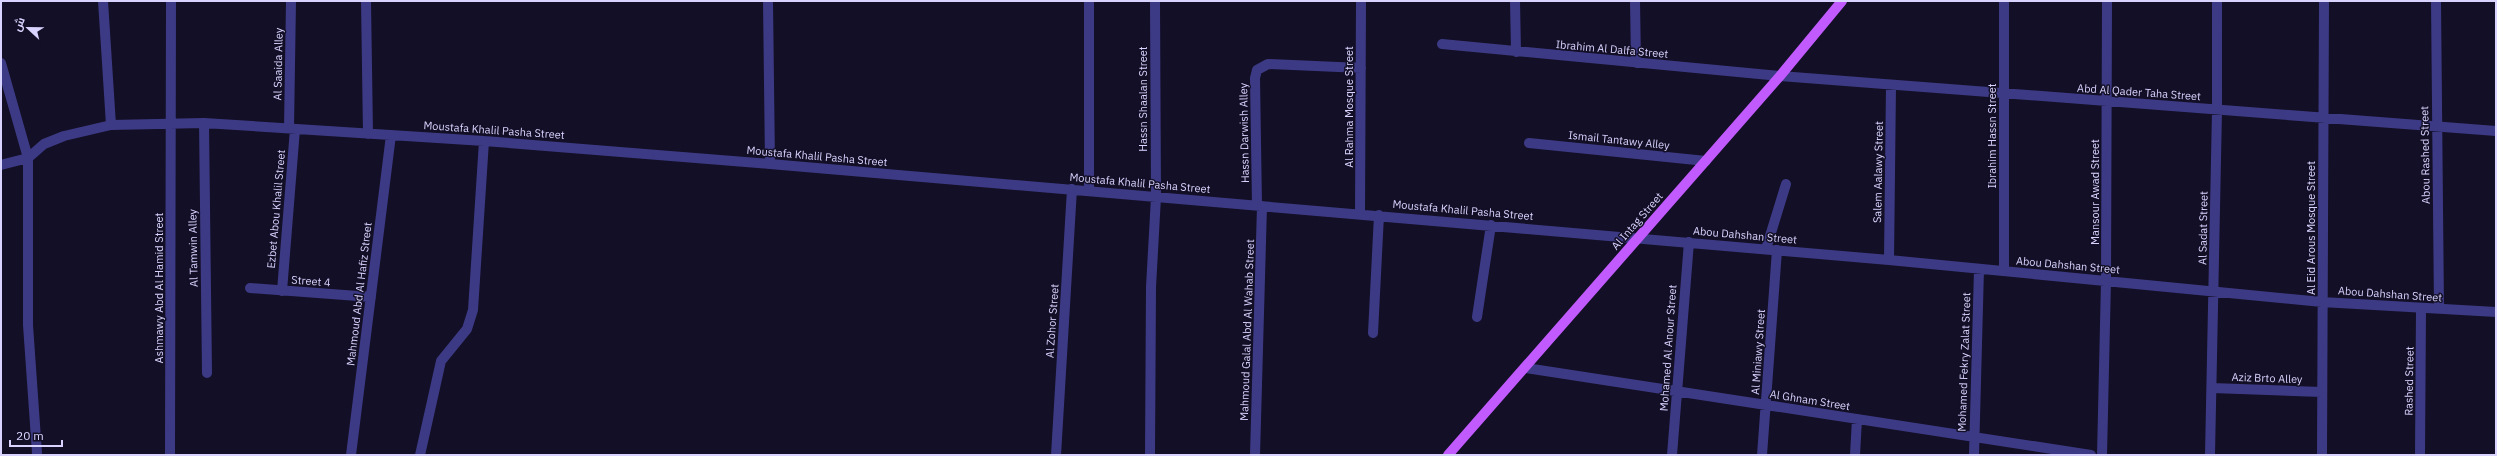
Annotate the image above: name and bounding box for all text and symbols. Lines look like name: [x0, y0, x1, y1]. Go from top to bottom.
north arrow: [8, 8, 48, 48]
text: ش: [10, 15, 28, 33]
street label: Al Saaida Alley: [270, 27, 286, 101]
street label: Ibrahim Al Dalfa Street: [1555, 37, 1669, 61]
street label: Hassn Shaalan Street: [1136, 46, 1150, 152]
street label: Al Rahma Mosque Street: [1342, 46, 1356, 168]
street label: Abd Al Qader Taha Street: [2077, 81, 2201, 103]
street label: Hassn Darwish Alley: [1236, 82, 1252, 183]
street label: Ibrahim Hassn Street: [1985, 83, 1999, 189]
street label: Abou Rashed Street: [2417, 106, 2433, 204]
street label: Moustafa Khalil Pasha Street: [423, 118, 565, 142]
street label: Salem Aalawy Street: [1870, 121, 1886, 223]
street label: Ismail Tantawy Alley: [1568, 128, 1671, 152]
street label: Mansour Awad Street: [2088, 139, 2102, 245]
street label: Moustafa Khalil Pasha Street: [746, 143, 888, 169]
street label: Ezbet Abou Khalil Street: [264, 149, 288, 269]
street label: Al Eid Arous Mosque Street: [2304, 161, 2318, 295]
street label: Moustafa Khalil Pasha Street: [1069, 170, 1211, 196]
street label: Al Intag Street: [1608, 189, 1666, 253]
street label: Al Sadat Street: [2195, 191, 2211, 265]
street label: Moustafa Khalil Pasha Street: [1392, 197, 1534, 223]
street label: Al Tamwin Alley: [185, 208, 201, 287]
street label: Ashmawy Abd Al Hamid Street: [152, 212, 166, 363]
street label: Mahmoud Abd Al Hafiz Street: [343, 221, 375, 367]
street label: Abou Dahshan Street: [1692, 223, 1798, 247]
street label: Mahmoud Galal Abd Al Wahab Street: [1237, 239, 1257, 421]
street label: Abou Dahshan Street: [2015, 253, 2121, 277]
street label: Street 4: [291, 273, 332, 289]
street label: Al Zohor Street: [1042, 283, 1062, 359]
street label: Abou Dahshan Street: [2337, 283, 2443, 305]
street label: Mohamed Al Anour Street: [1657, 284, 1679, 412]
street label: Mohamed Fekry Zalat Street: [1955, 292, 1973, 432]
street label: Al Miniawy Street: [1748, 309, 1768, 395]
street label: Rashed Street: [2401, 346, 2417, 416]
street label: Aziz Brto Alley: [2231, 370, 2303, 386]
street label: Al Ghnam Street: [1769, 387, 1851, 413]
scale bar: [10, 422, 62, 448]
text: 20 m: [16, 428, 44, 443]

